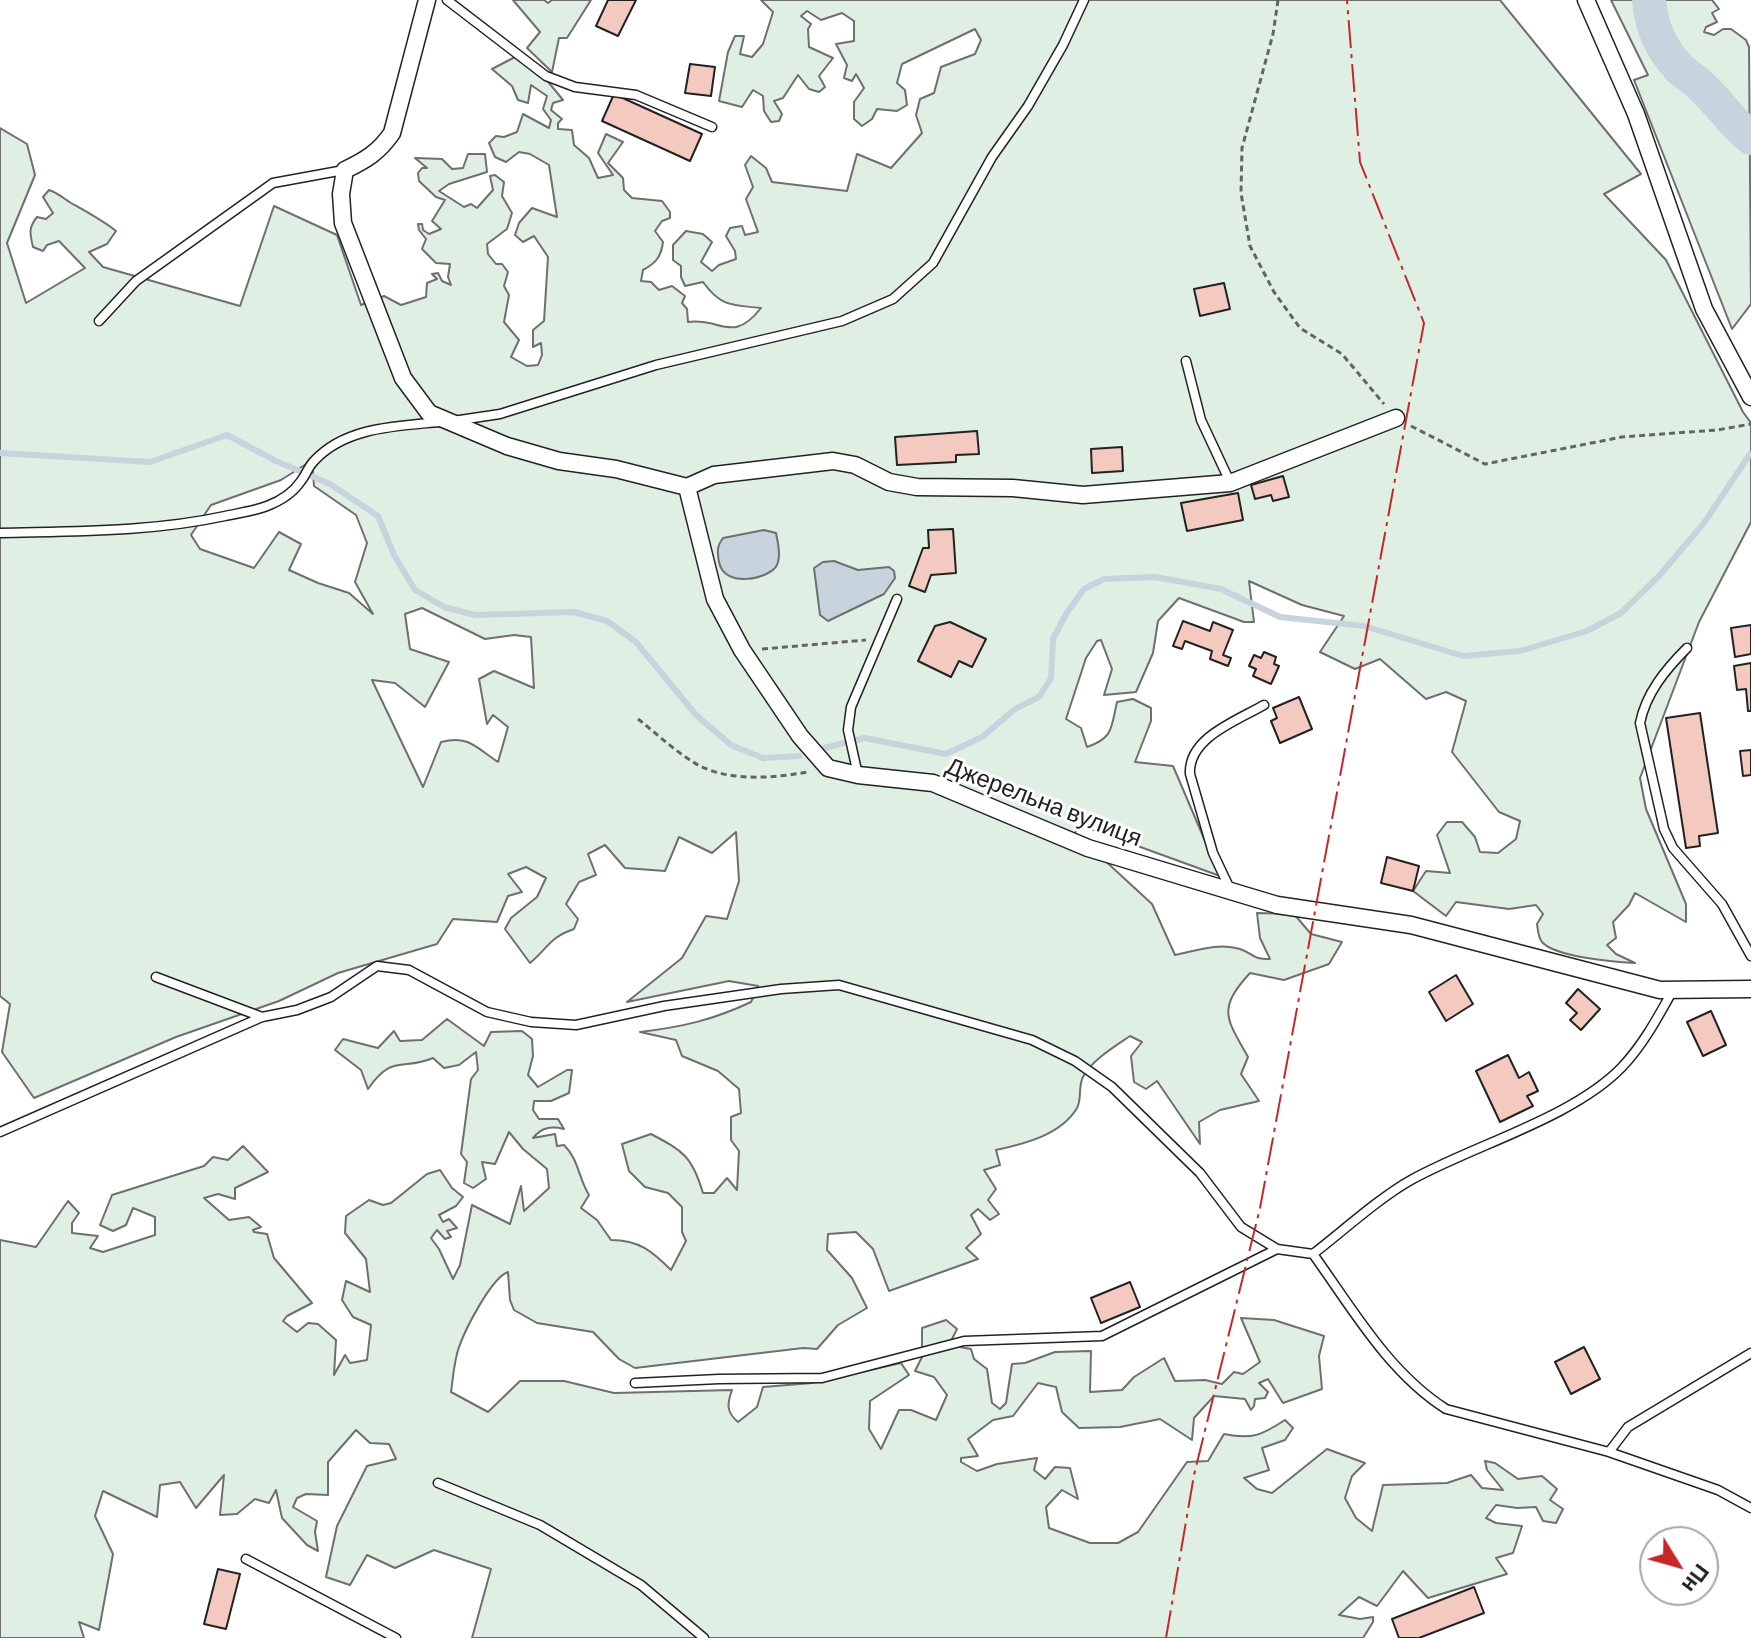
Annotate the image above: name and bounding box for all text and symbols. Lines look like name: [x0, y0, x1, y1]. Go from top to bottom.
street label: Джерельна вулиця: [942, 751, 1146, 853]
north arrow: [1639, 1526, 1719, 1606]
text: Пн: [1677, 1560, 1716, 1599]

